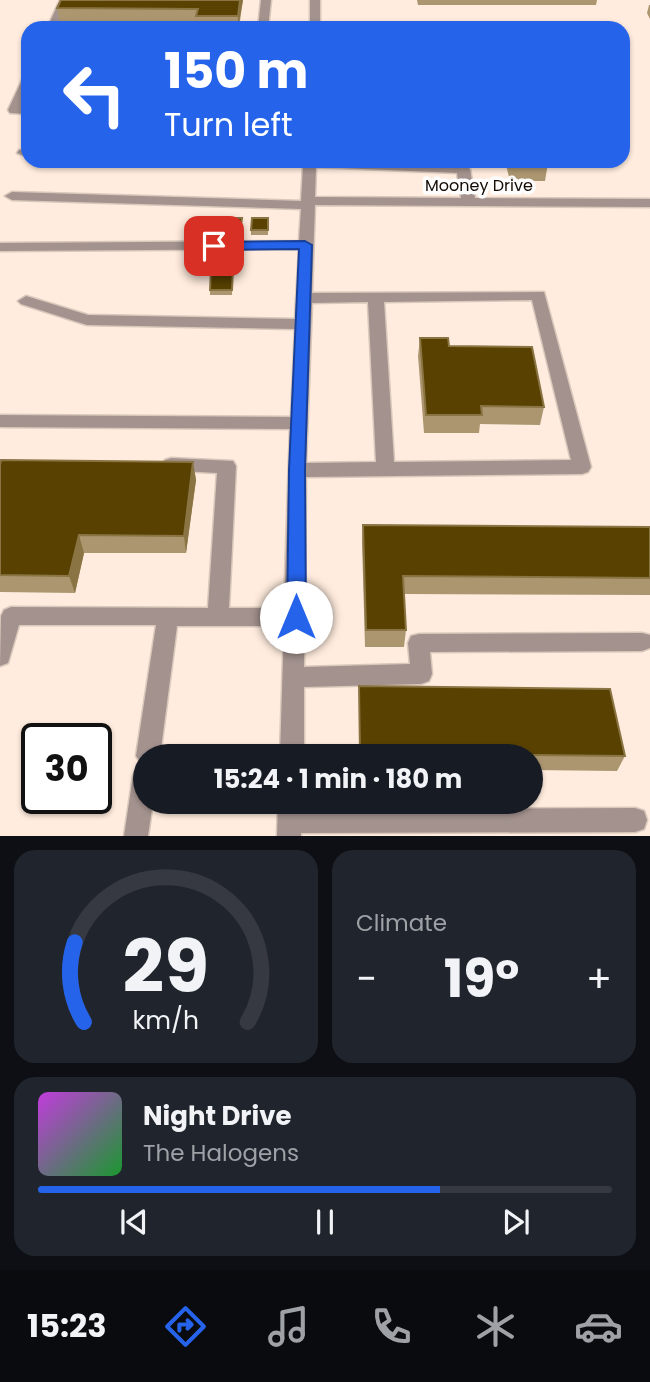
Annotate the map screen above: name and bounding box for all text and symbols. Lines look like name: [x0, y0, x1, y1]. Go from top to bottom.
text: 150 m: [164, 37, 309, 105]
icon: left: [49, 49, 140, 140]
text: Turn left: [164, 102, 293, 147]
street label: Mooney Drive: [425, 174, 533, 197]
pin: [184, 216, 244, 276]
icon: arrive: [195, 227, 233, 265]
position arrow: [259, 580, 333, 654]
speed limit sign: 30: [21, 723, 112, 814]
text: 15:24 · 1 min · 180 m: [214, 761, 462, 797]
text: Climate: [356, 907, 447, 939]
text: 29: [123, 917, 209, 1018]
text: 19°: [444, 942, 519, 1015]
text: −: [356, 952, 377, 1005]
text: +: [586, 952, 612, 1005]
text: km/h: [133, 1003, 199, 1038]
text: Night Drive: [143, 1098, 291, 1134]
text: The Halogens: [143, 1137, 299, 1169]
icon: previous: [115, 1203, 153, 1241]
icon: pause: [306, 1203, 344, 1241]
icon: next: [497, 1203, 535, 1241]
icon: directions: [161, 1302, 210, 1351]
icon: music: [264, 1302, 313, 1351]
icon: phone: [367, 1302, 416, 1351]
icon: climate: [471, 1302, 520, 1351]
icon: car: [574, 1302, 623, 1351]
text: 15:23: [27, 1303, 107, 1348]

